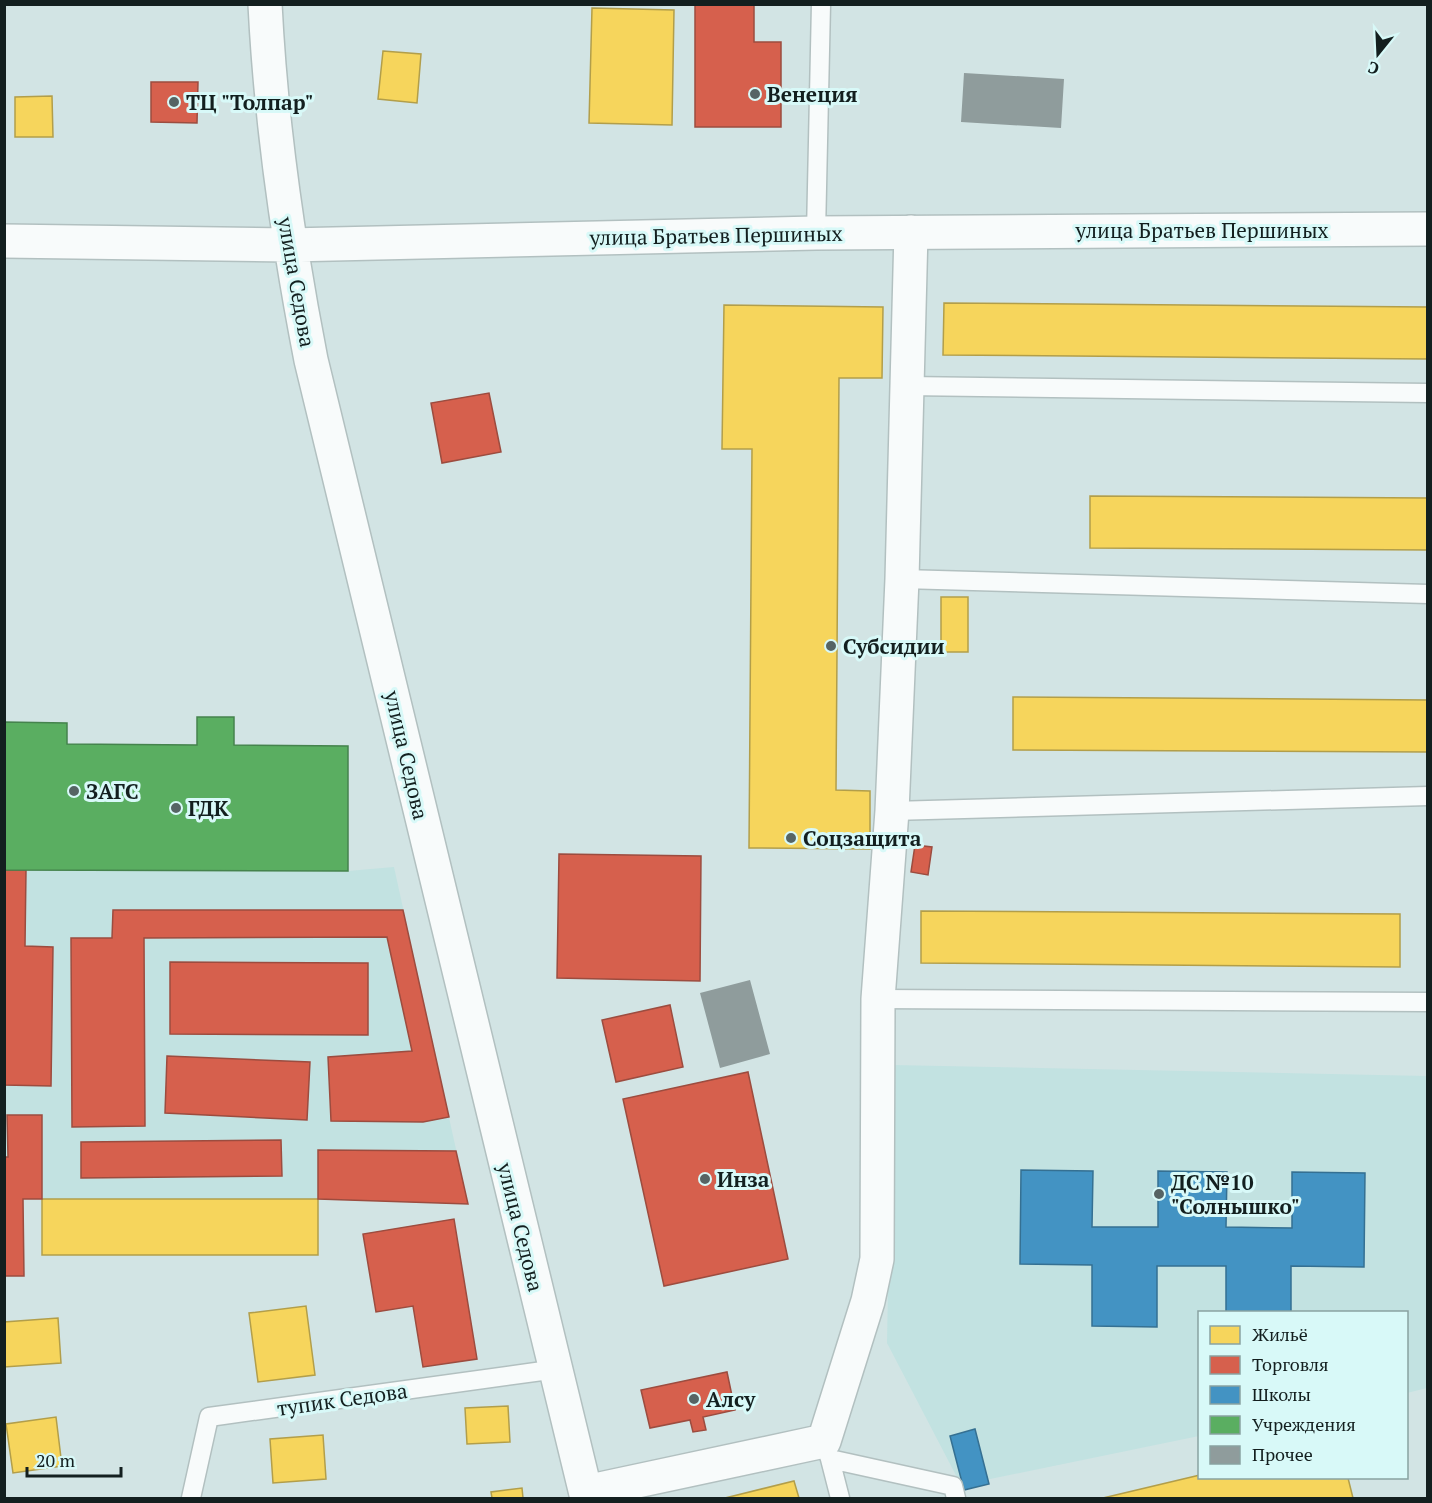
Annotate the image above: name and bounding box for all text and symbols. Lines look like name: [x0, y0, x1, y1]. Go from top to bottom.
north arrow: [1348, 24, 1408, 84]
text: С: [1365, 56, 1382, 80]
place label: Венеция: [767, 80, 857, 108]
marker: Венеция: [748, 87, 762, 101]
place label: ТЦ "Толпар": [186, 88, 313, 116]
marker: ТЦ "Толпар": [167, 95, 181, 109]
street label: улица Седова: [272, 214, 322, 350]
street label: улица Братьев Першиных: [1075, 216, 1329, 244]
street label: улица Братьев Першиных: [588, 219, 843, 251]
place label: Субсидии: [843, 632, 945, 660]
marker: Субсидии: [824, 639, 838, 653]
street label: улица Седова: [378, 687, 436, 823]
place label: ЗАГС: [86, 777, 139, 805]
marker: ЗАГС: [67, 784, 81, 798]
place label: ГДК: [188, 794, 229, 822]
marker: ГДК: [169, 801, 183, 815]
place label: Соцзащита: [803, 824, 922, 852]
marker: Соцзащита: [784, 831, 798, 845]
street label: улица Седова: [491, 1159, 551, 1295]
place label: Инза: [717, 1165, 770, 1193]
place label: ДС №10 "Солнышко": [1171, 1168, 1300, 1220]
marker: Инза: [698, 1172, 712, 1186]
marker: ДС №10 "Солнышко": [1152, 1187, 1166, 1201]
legend: [1198, 1311, 1408, 1479]
text: Жильё: [1252, 1322, 1308, 1346]
text: Торговля: [1252, 1352, 1329, 1376]
street label: тупик Седова: [275, 1376, 410, 1422]
text: Школы: [1252, 1382, 1311, 1406]
place label: Алсу: [706, 1385, 756, 1413]
marker: Алсу: [687, 1392, 701, 1406]
text: Учреждения: [1252, 1412, 1356, 1436]
scale bar: [27, 1440, 122, 1478]
text: Прочее: [1252, 1442, 1313, 1466]
text: 20 m: [36, 1448, 76, 1472]

